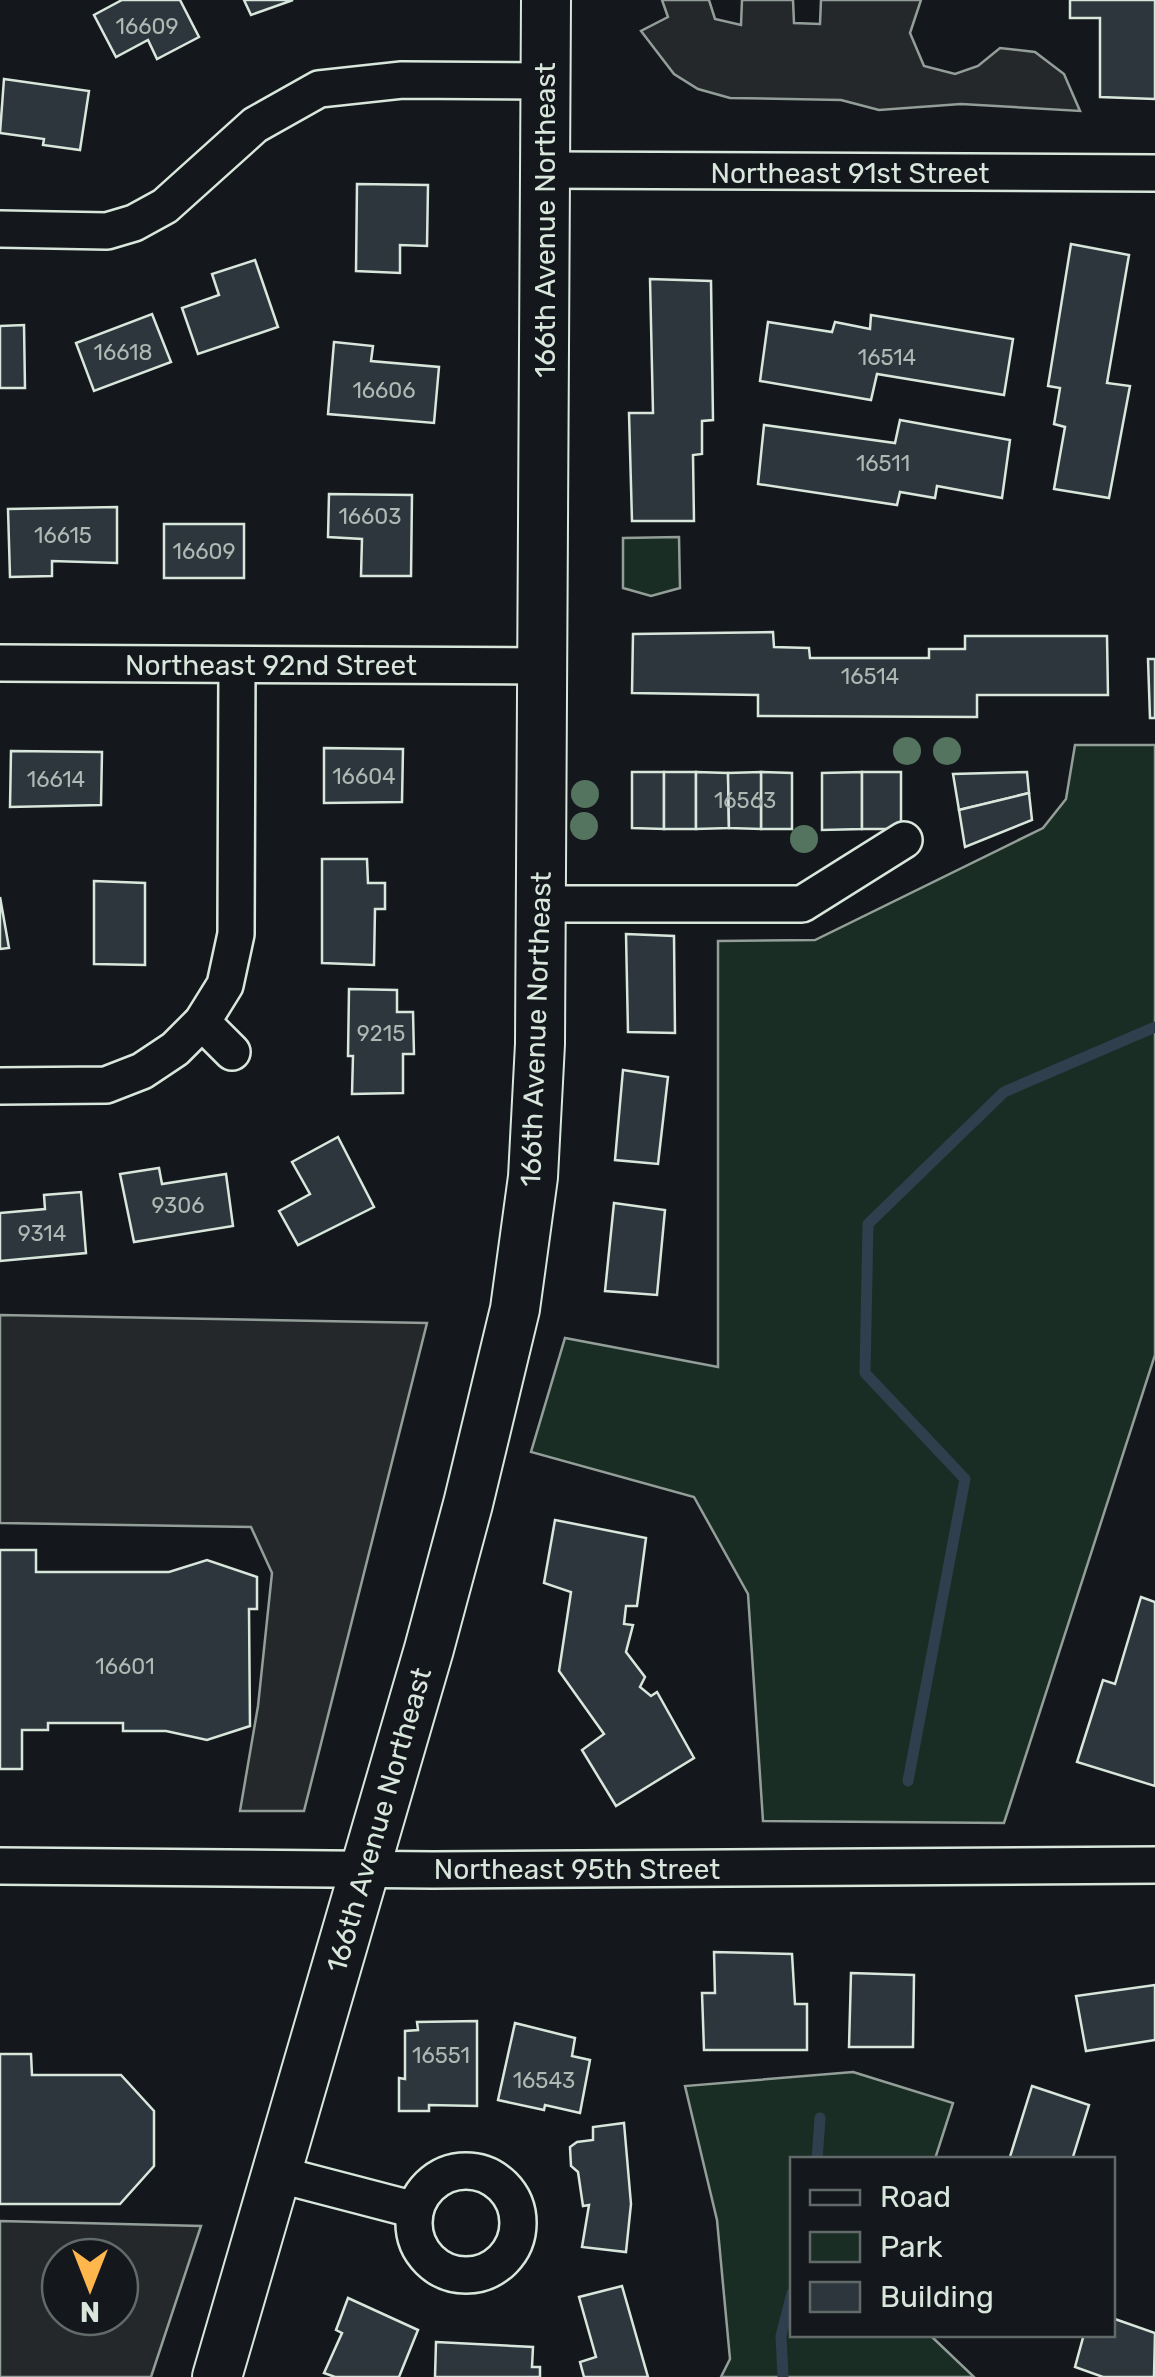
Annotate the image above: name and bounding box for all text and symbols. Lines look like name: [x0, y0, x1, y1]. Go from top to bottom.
house number: 16609: [116, 13, 178, 40]
street label: 166th Avenue Northeast: [529, 62, 562, 378]
street label: Northeast 91st Street: [711, 157, 990, 190]
house number: 16618: [94, 339, 152, 366]
house number: 16514: [858, 344, 916, 371]
house number: 16606: [352, 377, 416, 404]
house number: 16511: [856, 450, 910, 477]
house number: 16603: [338, 503, 402, 530]
house number: 16615: [34, 522, 92, 549]
house number: 16609: [173, 538, 235, 565]
street label: Northeast 92nd Street: [125, 649, 417, 682]
house number: 16514: [841, 663, 899, 690]
house number: 16604: [332, 763, 396, 790]
house number: 16614: [27, 766, 85, 793]
house number: 16563: [714, 787, 776, 814]
street label: 166th Avenue Northeast: [514, 871, 558, 1187]
house number: 9215: [357, 1020, 405, 1047]
house number: 9306: [151, 1192, 205, 1219]
house number: 9314: [18, 1220, 66, 1247]
house number: 16601: [95, 1653, 155, 1680]
street label: 166th Avenue Northeast: [320, 1664, 438, 1976]
street label: Northeast 95th Street: [434, 1853, 720, 1886]
house number: 16551: [412, 2042, 470, 2069]
house number: 16543: [513, 2067, 575, 2094]
legend: [790, 2157, 1115, 2337]
text: Road: [880, 2179, 951, 2215]
text: Park: [880, 2229, 943, 2265]
north arrow: [40, 2237, 140, 2337]
text: Building: [880, 2279, 994, 2315]
text: N: [80, 2295, 100, 2328]

